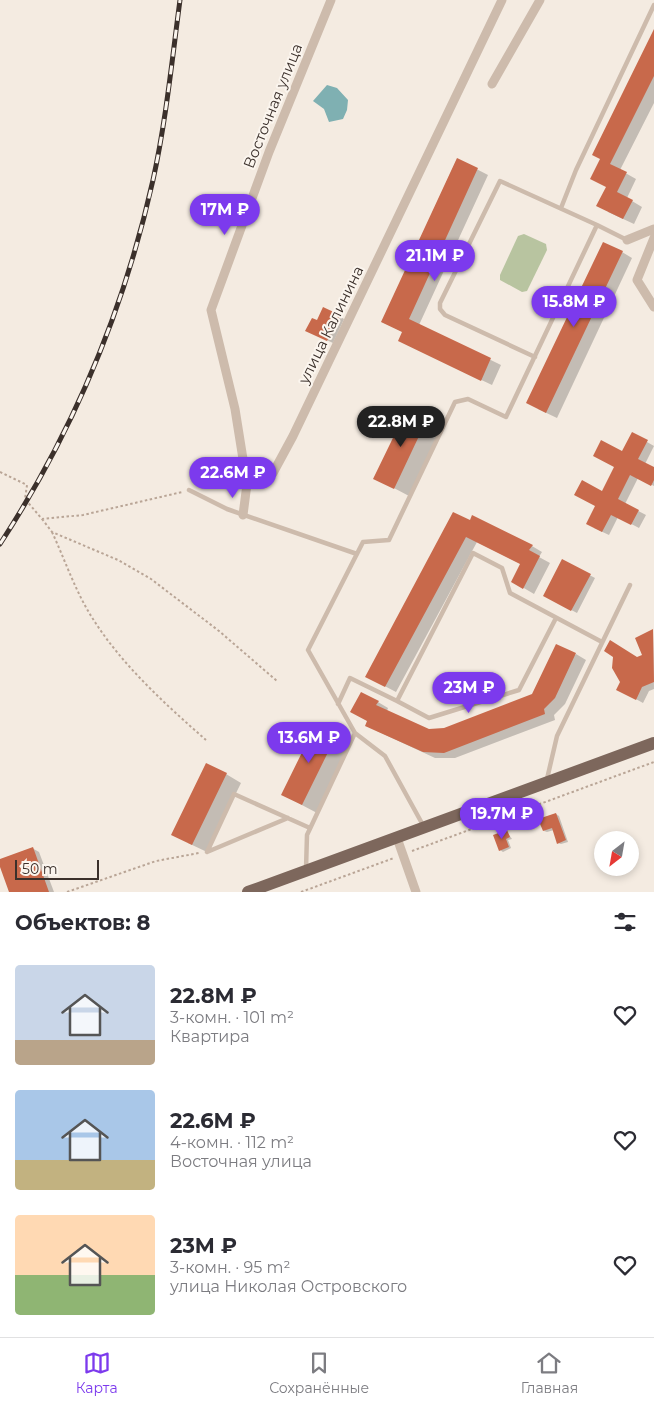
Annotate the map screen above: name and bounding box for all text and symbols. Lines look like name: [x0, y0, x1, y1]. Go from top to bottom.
street label: Восточная улица: [239, 41, 306, 171]
pin: 17M ₽: [190, 194, 260, 236]
text: 17M ₽: [201, 200, 249, 219]
pin: 21.1M ₽: [389, 240, 481, 282]
text: 21.1M ₽: [406, 246, 464, 265]
street label: улица Калинина: [293, 263, 367, 388]
pin: 15.8M ₽: [528, 286, 620, 328]
text: 15.8M ₽: [543, 292, 605, 311]
pin: 22.8M ₽: [355, 406, 447, 448]
text: 22.8M ₽: [368, 412, 434, 431]
pin: 22.6M ₽: [187, 456, 279, 499]
text: 22.6M ₽: [200, 463, 266, 482]
pin: 23M ₽: [434, 672, 504, 714]
text: 23M ₽: [443, 678, 495, 697]
pin: 13.6M ₽: [263, 722, 355, 764]
text: 13.6M ₽: [278, 728, 340, 747]
pin: 19.7M ₽: [456, 798, 548, 840]
text: 19.7M ₽: [471, 804, 533, 823]
north arrow: [594, 831, 639, 876]
map controls: [594, 831, 639, 876]
scale bar: [15, 857, 99, 880]
text: 50 m: [22, 860, 58, 878]
icon: filters: [611, 908, 639, 936]
text: Объектов: 8: [15, 910, 150, 935]
text: 22.8M ₽: [170, 983, 257, 1008]
icon: home: [55, 985, 115, 1045]
icon: heart: [611, 1001, 639, 1029]
text: 3-комн. · 101 m²: [170, 1008, 294, 1027]
text: Квартира: [170, 1027, 250, 1046]
text: 22.6M ₽: [170, 1108, 256, 1133]
icon: home: [55, 1110, 115, 1170]
icon: heart: [611, 1126, 639, 1154]
text: 4-комн. · 112 m²: [170, 1133, 294, 1152]
text: Восточная улица: [170, 1152, 312, 1171]
text: 23M ₽: [170, 1233, 237, 1258]
icon: home: [55, 1235, 115, 1295]
icon: heart: [611, 1251, 639, 1279]
text: 3-комн. · 95 m²: [170, 1258, 290, 1277]
text: улица Николая Островского: [170, 1277, 407, 1296]
tab: Карта: [76, 1349, 118, 1397]
tab: Сохранённые: [269, 1349, 369, 1397]
tab: Главная: [521, 1349, 578, 1397]

